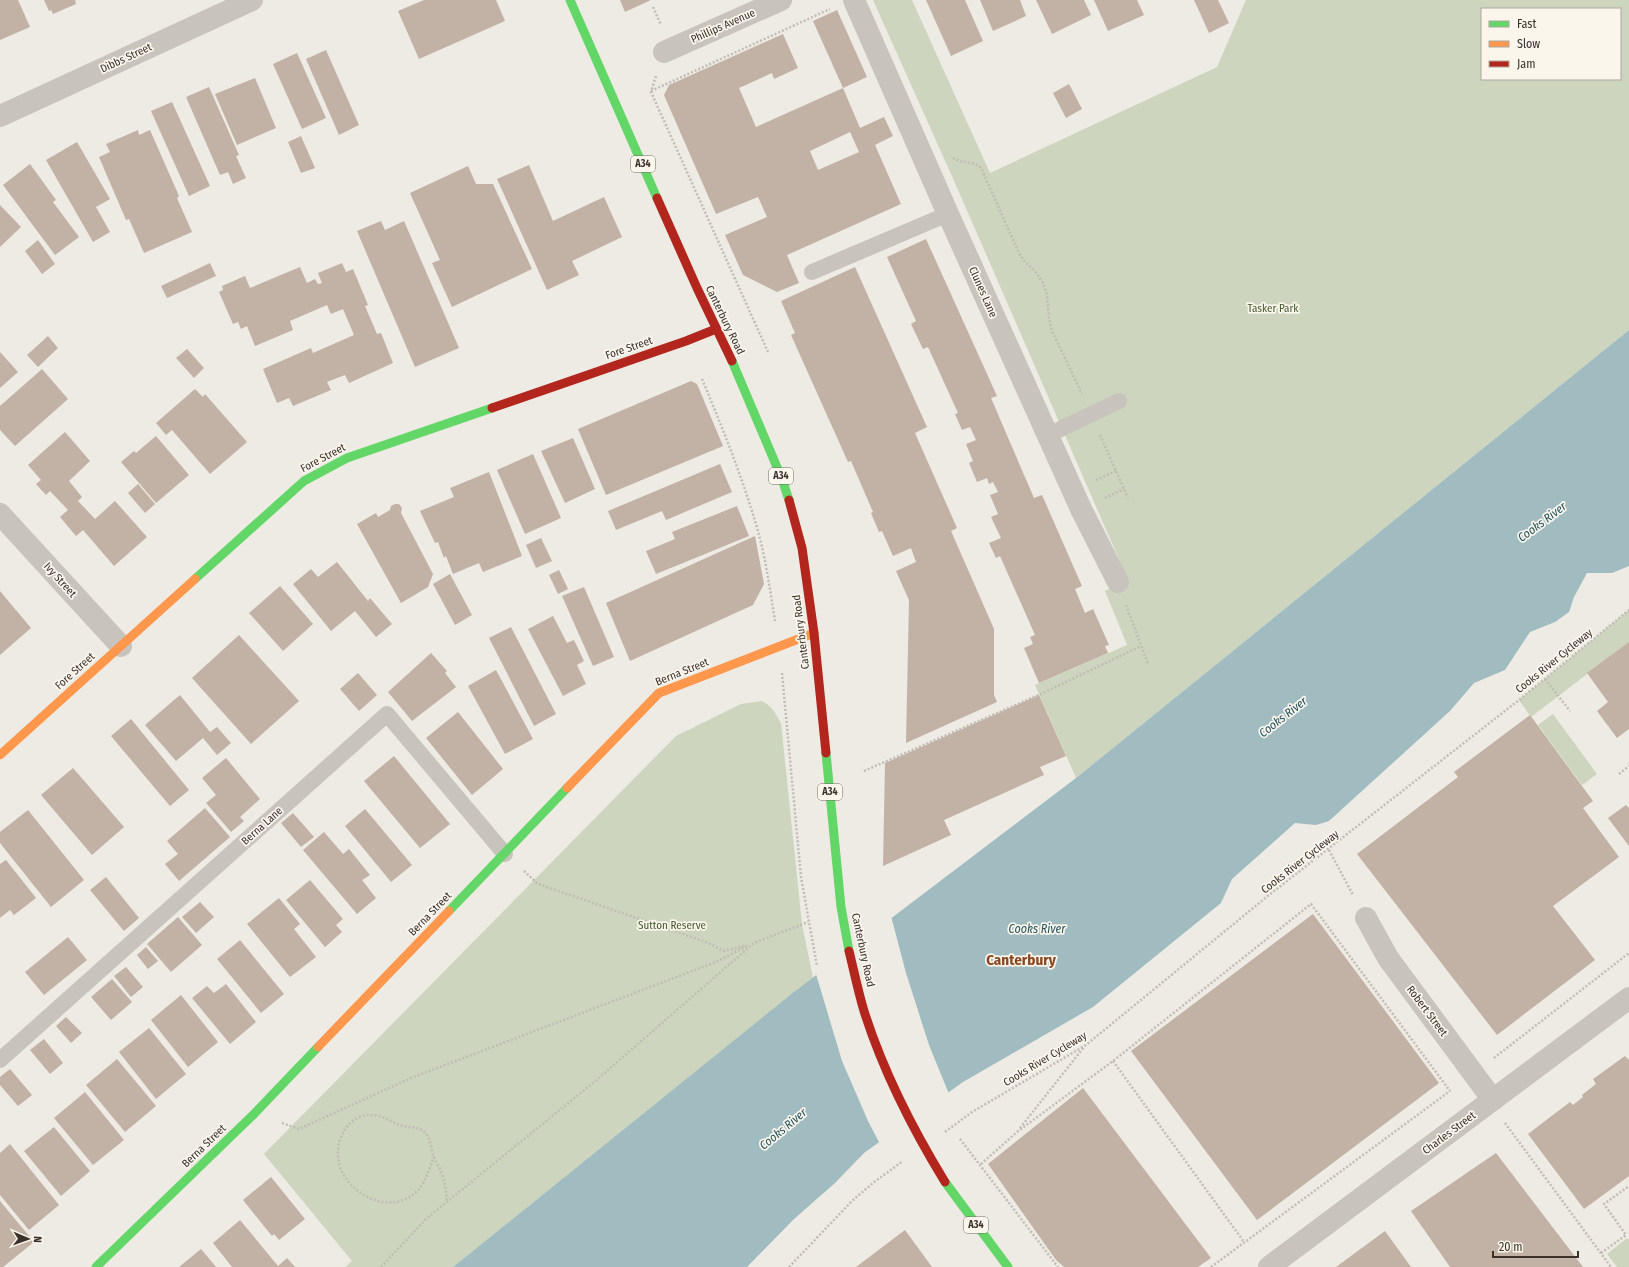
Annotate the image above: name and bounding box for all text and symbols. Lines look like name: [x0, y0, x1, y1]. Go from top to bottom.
street label: Phillips Avenue: [689, 6, 757, 46]
legend: [1481, 8, 1621, 80]
text: Fast: [1517, 17, 1536, 31]
text: Slow: [1517, 37, 1540, 51]
street label: Dibbs Street: [98, 40, 154, 76]
text: Jam: [1517, 57, 1535, 71]
road number: A34: [631, 156, 655, 172]
street label: Clunes Lane: [966, 265, 1000, 319]
street label: Canterbury Road: [703, 283, 747, 357]
park label: Tasker Park: [1248, 302, 1299, 315]
street label: Fore Street: [604, 334, 655, 362]
street label: Fore Street: [298, 441, 348, 475]
road number: A34: [769, 468, 793, 484]
water label: Cooks River: [1515, 499, 1570, 545]
street label: Ivy Street: [41, 560, 79, 600]
street label: Canterbury Road: [790, 594, 812, 670]
street label: Cooks River Cycleway: [1513, 626, 1595, 696]
street label: Fore Street: [53, 650, 98, 692]
street label: Berna Street: [654, 655, 711, 689]
water label: Cooks River: [1256, 693, 1310, 740]
road number: A34: [818, 784, 842, 800]
street label: Berna Lane: [239, 804, 285, 848]
street label: Cooks River Cycleway: [1259, 828, 1341, 896]
street label: Berna Street: [406, 889, 454, 939]
street label: Canterbury Road: [849, 912, 877, 988]
park label: Sutton Reserve: [638, 919, 706, 932]
water label: Cooks River: [1009, 922, 1066, 936]
district label: Canterbury: [986, 951, 1057, 969]
street label: Robert Street: [1404, 983, 1450, 1039]
street label: Cooks River Cycleway: [1001, 1029, 1089, 1089]
water label: Cooks River: [757, 1105, 810, 1153]
street label: Charles Street: [1420, 1109, 1478, 1157]
street label: Berna Street: [179, 1122, 229, 1170]
road number: A34: [964, 1217, 988, 1233]
north arrow: [8, 1219, 48, 1259]
scale bar: [1493, 1233, 1578, 1259]
text: N: [31, 1236, 44, 1243]
text: 20 m: [1499, 1240, 1523, 1254]

